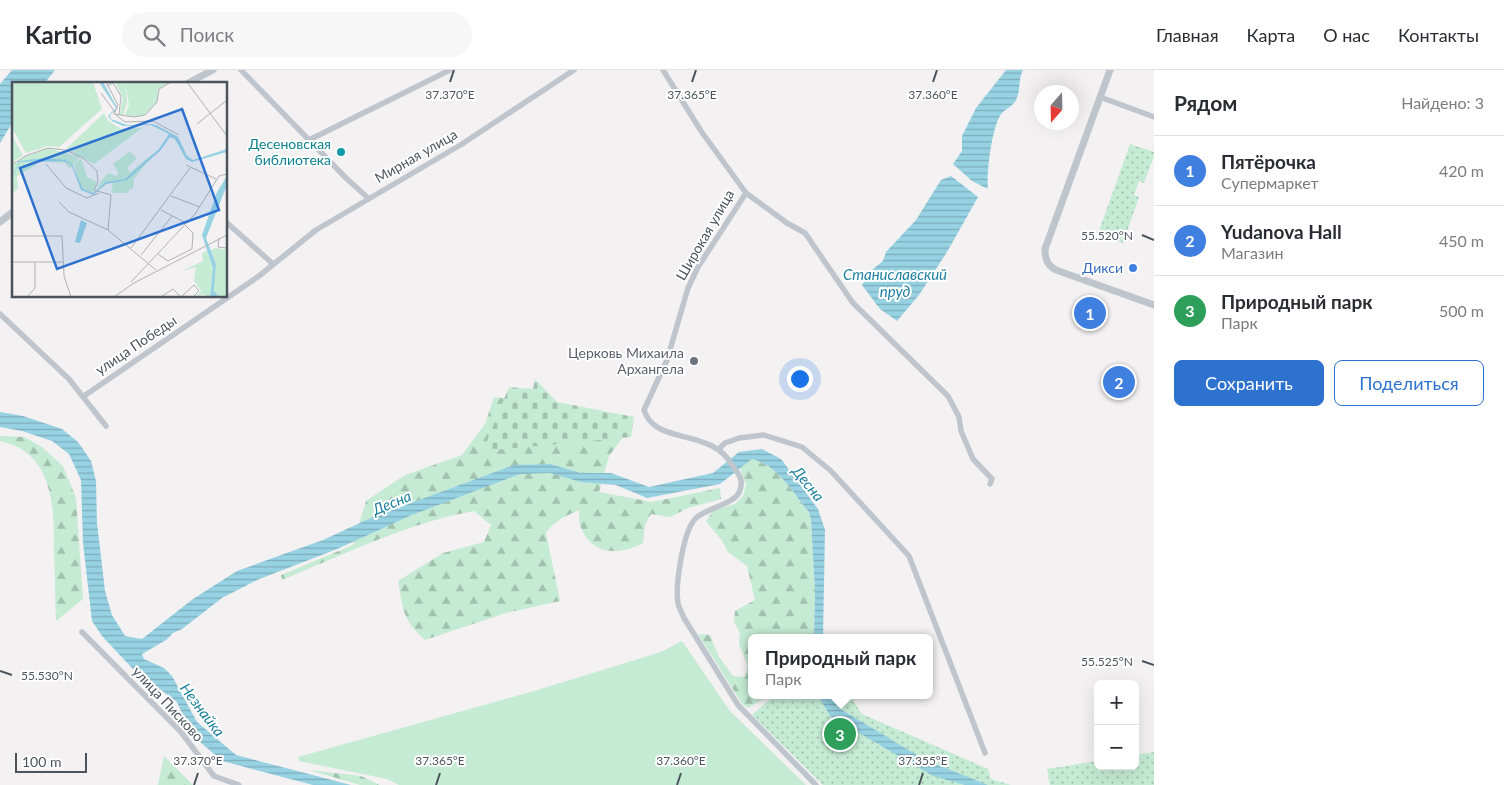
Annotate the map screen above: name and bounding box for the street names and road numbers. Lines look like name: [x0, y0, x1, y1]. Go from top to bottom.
street label: Мирная улица: [372, 125, 460, 186]
street label: Широкая улица: [672, 186, 737, 283]
street label: улица Победы: [92, 311, 179, 378]
street label: улица Писково: [129, 663, 208, 745]

